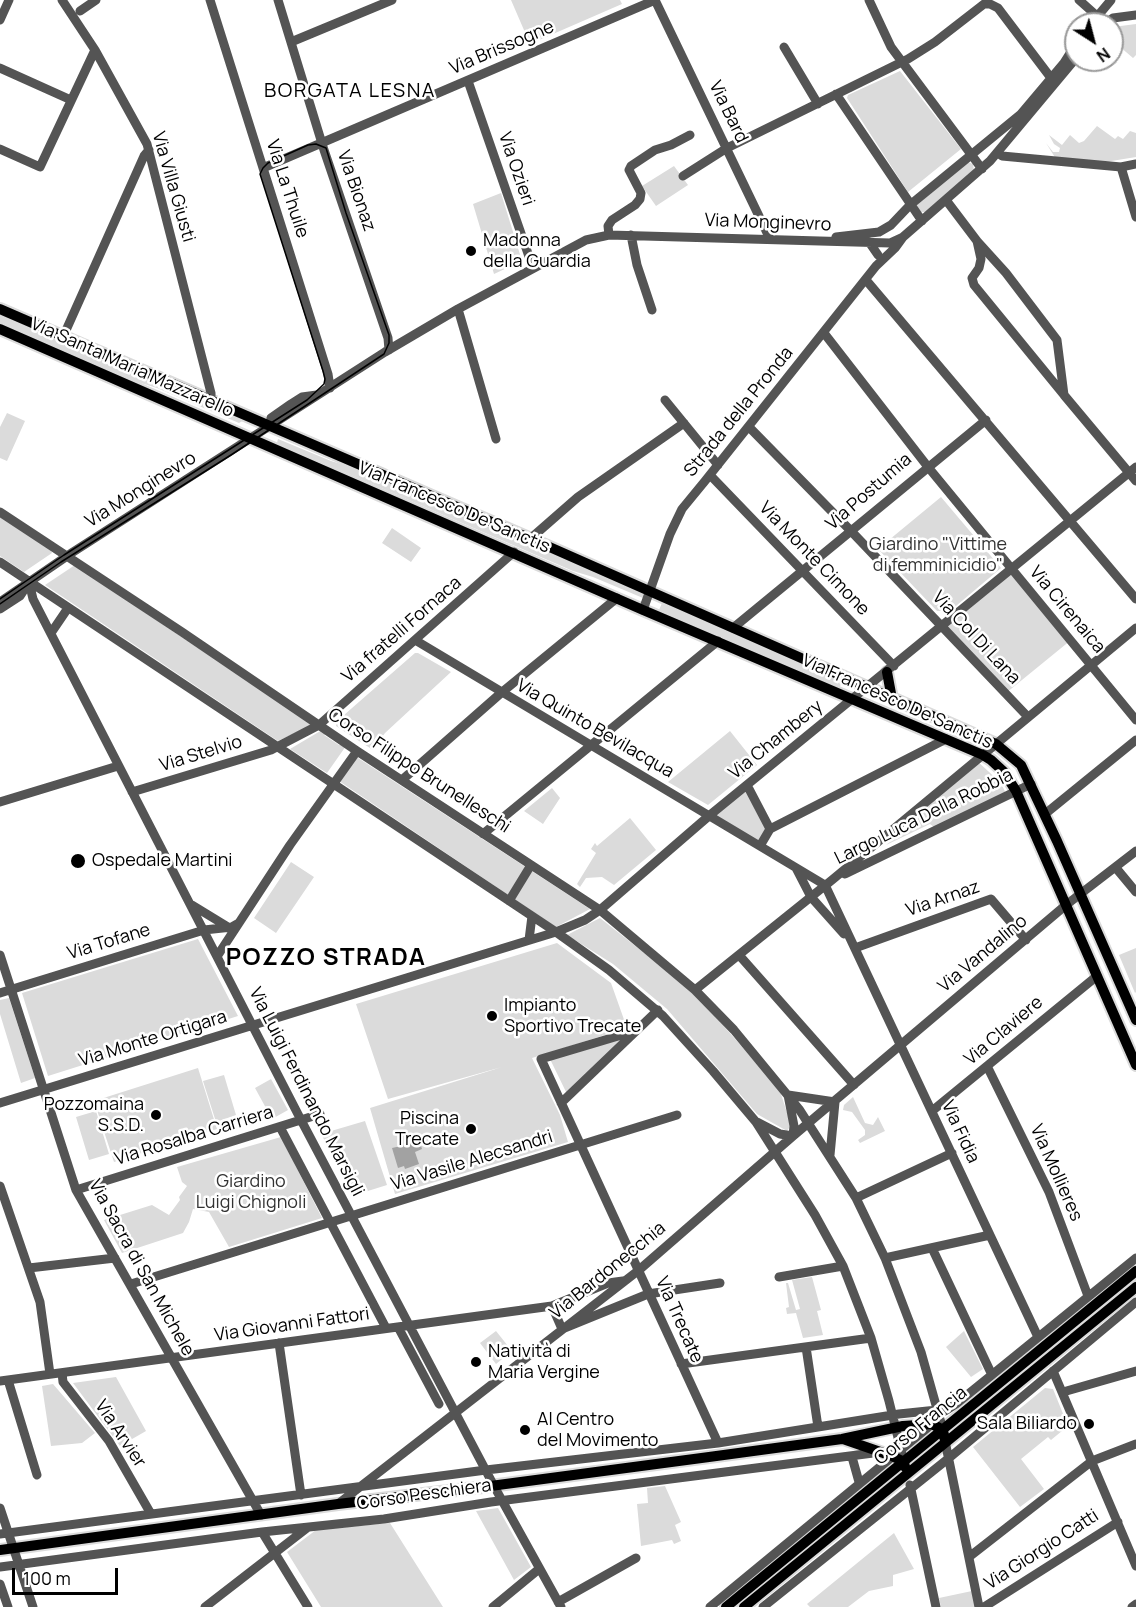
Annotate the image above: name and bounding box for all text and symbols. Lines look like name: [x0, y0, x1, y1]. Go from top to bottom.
north arrow: [1064, 12, 1124, 72]
street label: Via Brissogne: [447, 16, 557, 80]
text: N: [1092, 43, 1115, 67]
street label: Via Bard: [704, 77, 752, 147]
district label: BORGATA LESNA: [264, 79, 436, 103]
street label: Via Villa Giusti: [147, 129, 199, 245]
street label: Via Ozieri: [493, 129, 539, 209]
street label: Via La Thuile: [261, 137, 313, 241]
street label: Via Bionaz: [332, 148, 380, 234]
street label: Via Monginevro: [704, 210, 832, 236]
place label: Madonna della Guardia: [483, 230, 591, 272]
marker: Madonna della Guardia: [464, 244, 478, 258]
street label: Via Santa Maria Mazzarello: [27, 313, 237, 423]
street label: Strada della Pronda: [680, 343, 798, 481]
street label: Via Monginevro: [82, 447, 200, 533]
street label: Via Postumia: [822, 449, 916, 535]
street label: Via Francesco De Sanctis: [355, 458, 553, 558]
street label: Via Monte Cimone: [754, 498, 874, 620]
park label: Giardino "Vittime di femminicidio": [869, 534, 1007, 576]
street label: Via Cirenaica: [1024, 562, 1110, 658]
street label: Via fratelli Fornaca: [338, 572, 466, 688]
street label: Via Col Di Lana: [927, 587, 1025, 689]
street label: Via Francesco De Sanctis: [798, 650, 996, 754]
street label: Via Quinto Bevilacqua: [512, 675, 678, 783]
street label: Via Chambery: [725, 696, 827, 784]
street label: Corso Filippo Brunelleschi: [324, 704, 514, 838]
street label: Via Stelvio: [157, 731, 245, 777]
street label: Largo Luca Della Robbia: [831, 764, 1017, 870]
place label: Ospedale Martini: [92, 850, 233, 872]
marker: Ospedale Martini: [69, 852, 87, 870]
street label: Via Arnaz: [903, 876, 983, 922]
street label: Via Vandalino: [934, 911, 1032, 997]
street label: Via Tofane: [65, 919, 153, 965]
district label: POZZO STRADA: [226, 944, 426, 972]
street label: Via Luigi Ferdinando Marsigli: [244, 984, 368, 1200]
street label: Via Claviere: [960, 992, 1048, 1070]
place label: Impianto Sportivo Trecate: [504, 995, 641, 1038]
street label: Via Monte Ortigara: [76, 1006, 230, 1072]
marker: Impianto Sportivo Trecate: [485, 1009, 499, 1023]
place label: Pozzomaina S.S.D.: [44, 1094, 144, 1136]
street label: Via Fidia: [936, 1097, 984, 1167]
street label: Via Rosalba Carriera: [112, 1102, 276, 1170]
marker: Pozzomaina S.S.D.: [149, 1108, 163, 1122]
place label: Piscina Trecate: [395, 1108, 459, 1150]
street label: Via Mollieres: [1025, 1121, 1087, 1225]
marker: Piscina Trecate: [464, 1122, 478, 1136]
street label: Via Vasile Alecsandri: [389, 1126, 555, 1196]
park label: Giardino Luigi Chignoli: [196, 1171, 306, 1214]
street label: Via Sacra di San Michele: [84, 1176, 198, 1360]
street label: Via Bardonecchia: [546, 1218, 670, 1324]
street label: Via Trecate: [650, 1273, 708, 1367]
street label: Via Giovanni Fattori: [213, 1303, 371, 1347]
place label: Natività di Maria Vergine: [488, 1341, 600, 1384]
marker: Natività di Maria Vergine: [469, 1355, 483, 1369]
street label: Corso Francia: [870, 1382, 972, 1470]
street label: Via Arvier: [90, 1396, 150, 1472]
place label: Al Centro del Movimento: [537, 1409, 658, 1452]
place label: Sala Biliardo: [977, 1413, 1077, 1435]
marker: Sala Biliardo: [1082, 1417, 1096, 1431]
marker: Al Centro del Movimento: [518, 1423, 532, 1437]
street label: Corso Peschiera: [355, 1475, 493, 1515]
street label: Via Giorgio Catti: [981, 1505, 1103, 1595]
scale bar: [15, 1556, 122, 1594]
text: 100 m: [23, 1566, 71, 1590]

